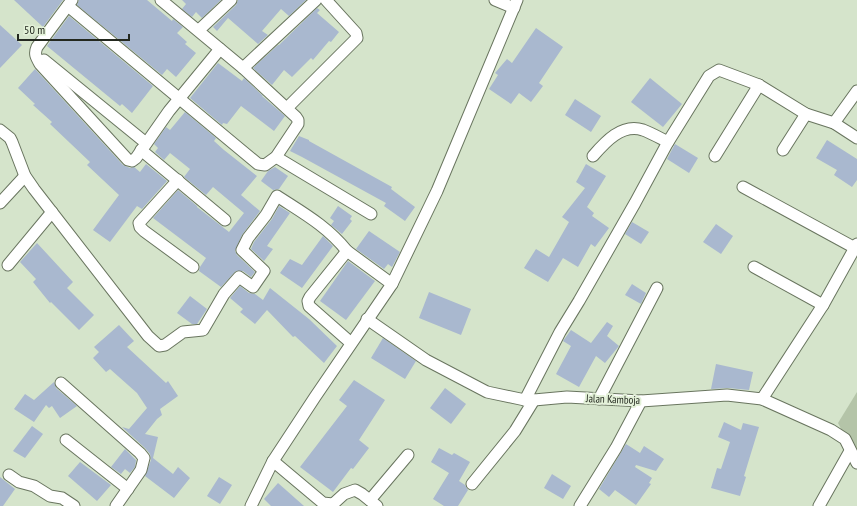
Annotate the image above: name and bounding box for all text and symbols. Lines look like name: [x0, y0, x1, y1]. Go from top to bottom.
scale bar: [18, 16, 129, 42]
text: 50 m: [24, 22, 45, 37]
street label: Jalan Kamboja: [585, 391, 640, 407]

